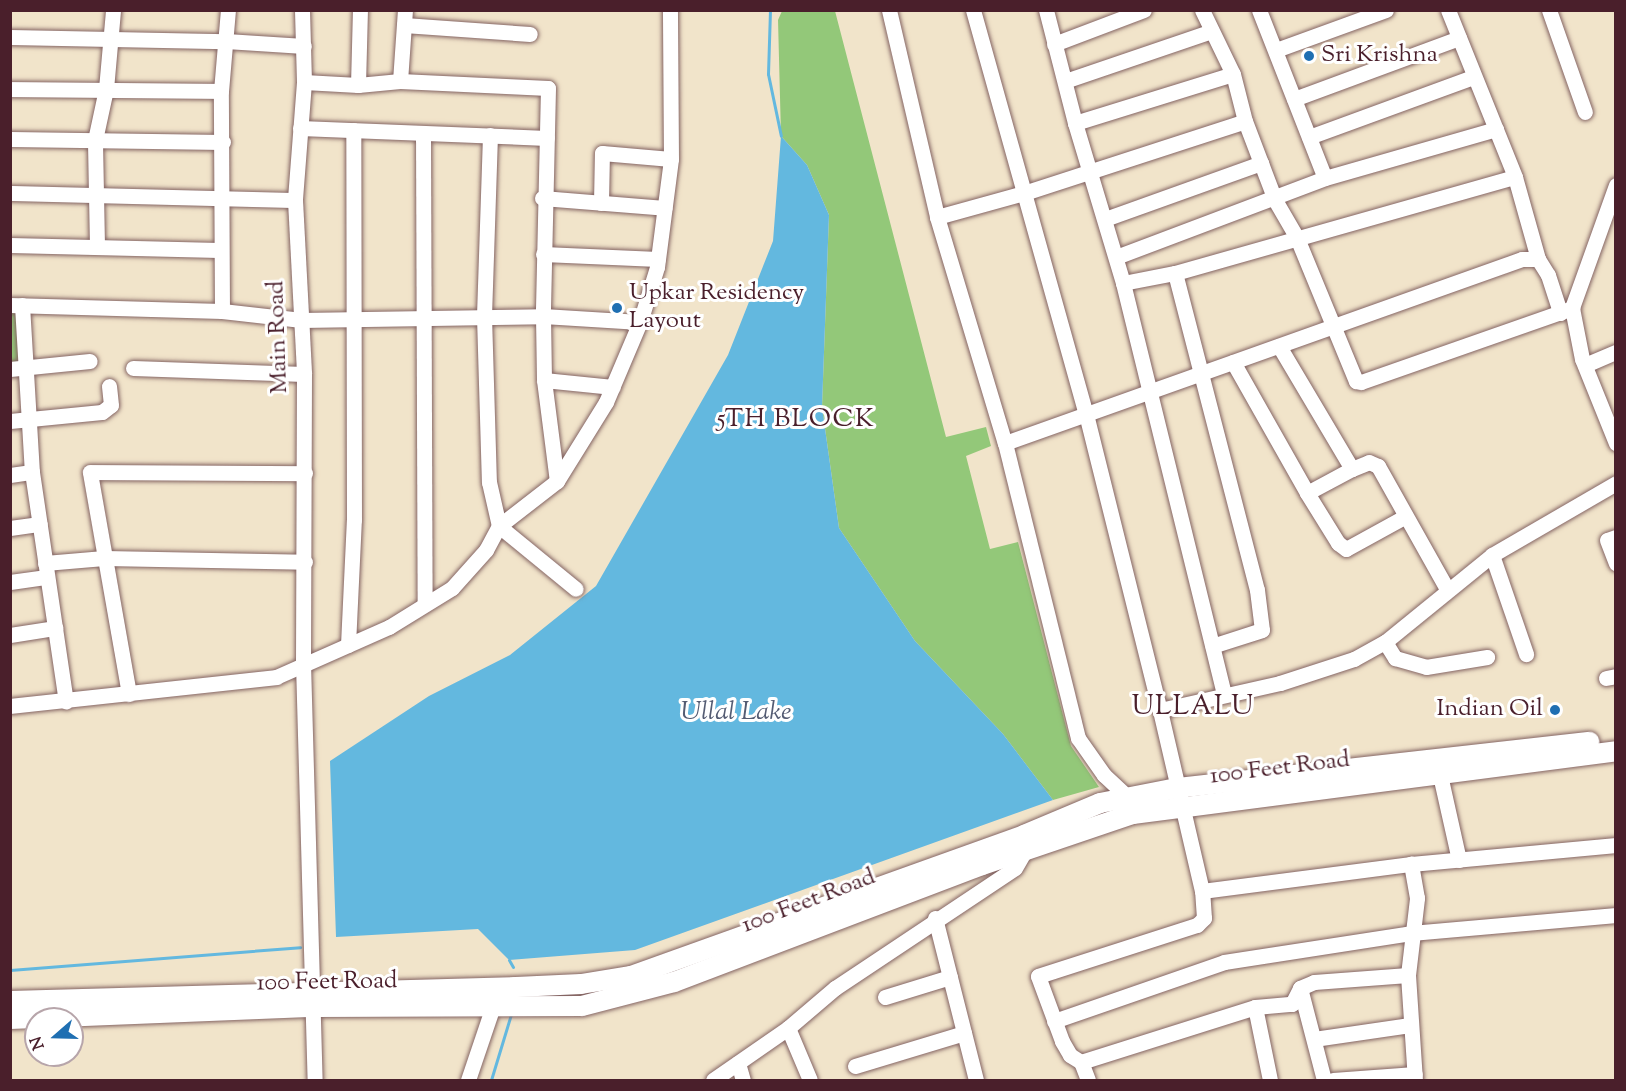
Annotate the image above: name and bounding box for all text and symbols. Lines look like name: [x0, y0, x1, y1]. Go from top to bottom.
place label: Sri Krishna: [1321, 42, 1438, 70]
marker: Sri Krishna: [1302, 49, 1316, 63]
street label: Main Road: [263, 280, 295, 394]
place label: Upkar Residency Layout: [629, 280, 804, 336]
marker: Upkar Residency Layout: [610, 301, 624, 315]
district label: 5TH BLOCK: [717, 404, 875, 436]
district label: ULLALU: [1132, 692, 1254, 724]
place label: Indian Oil: [1436, 696, 1543, 724]
water label: Ullal Lake: [681, 697, 791, 729]
marker: Indian Oil: [1548, 703, 1562, 717]
street label: 100 Feet Road: [1208, 746, 1352, 792]
street label: 100 Feet Road: [738, 863, 880, 941]
street label: 100 Feet Road: [256, 967, 398, 999]
north arrow: [24, 1007, 84, 1067]
text: N: [26, 1033, 51, 1053]

